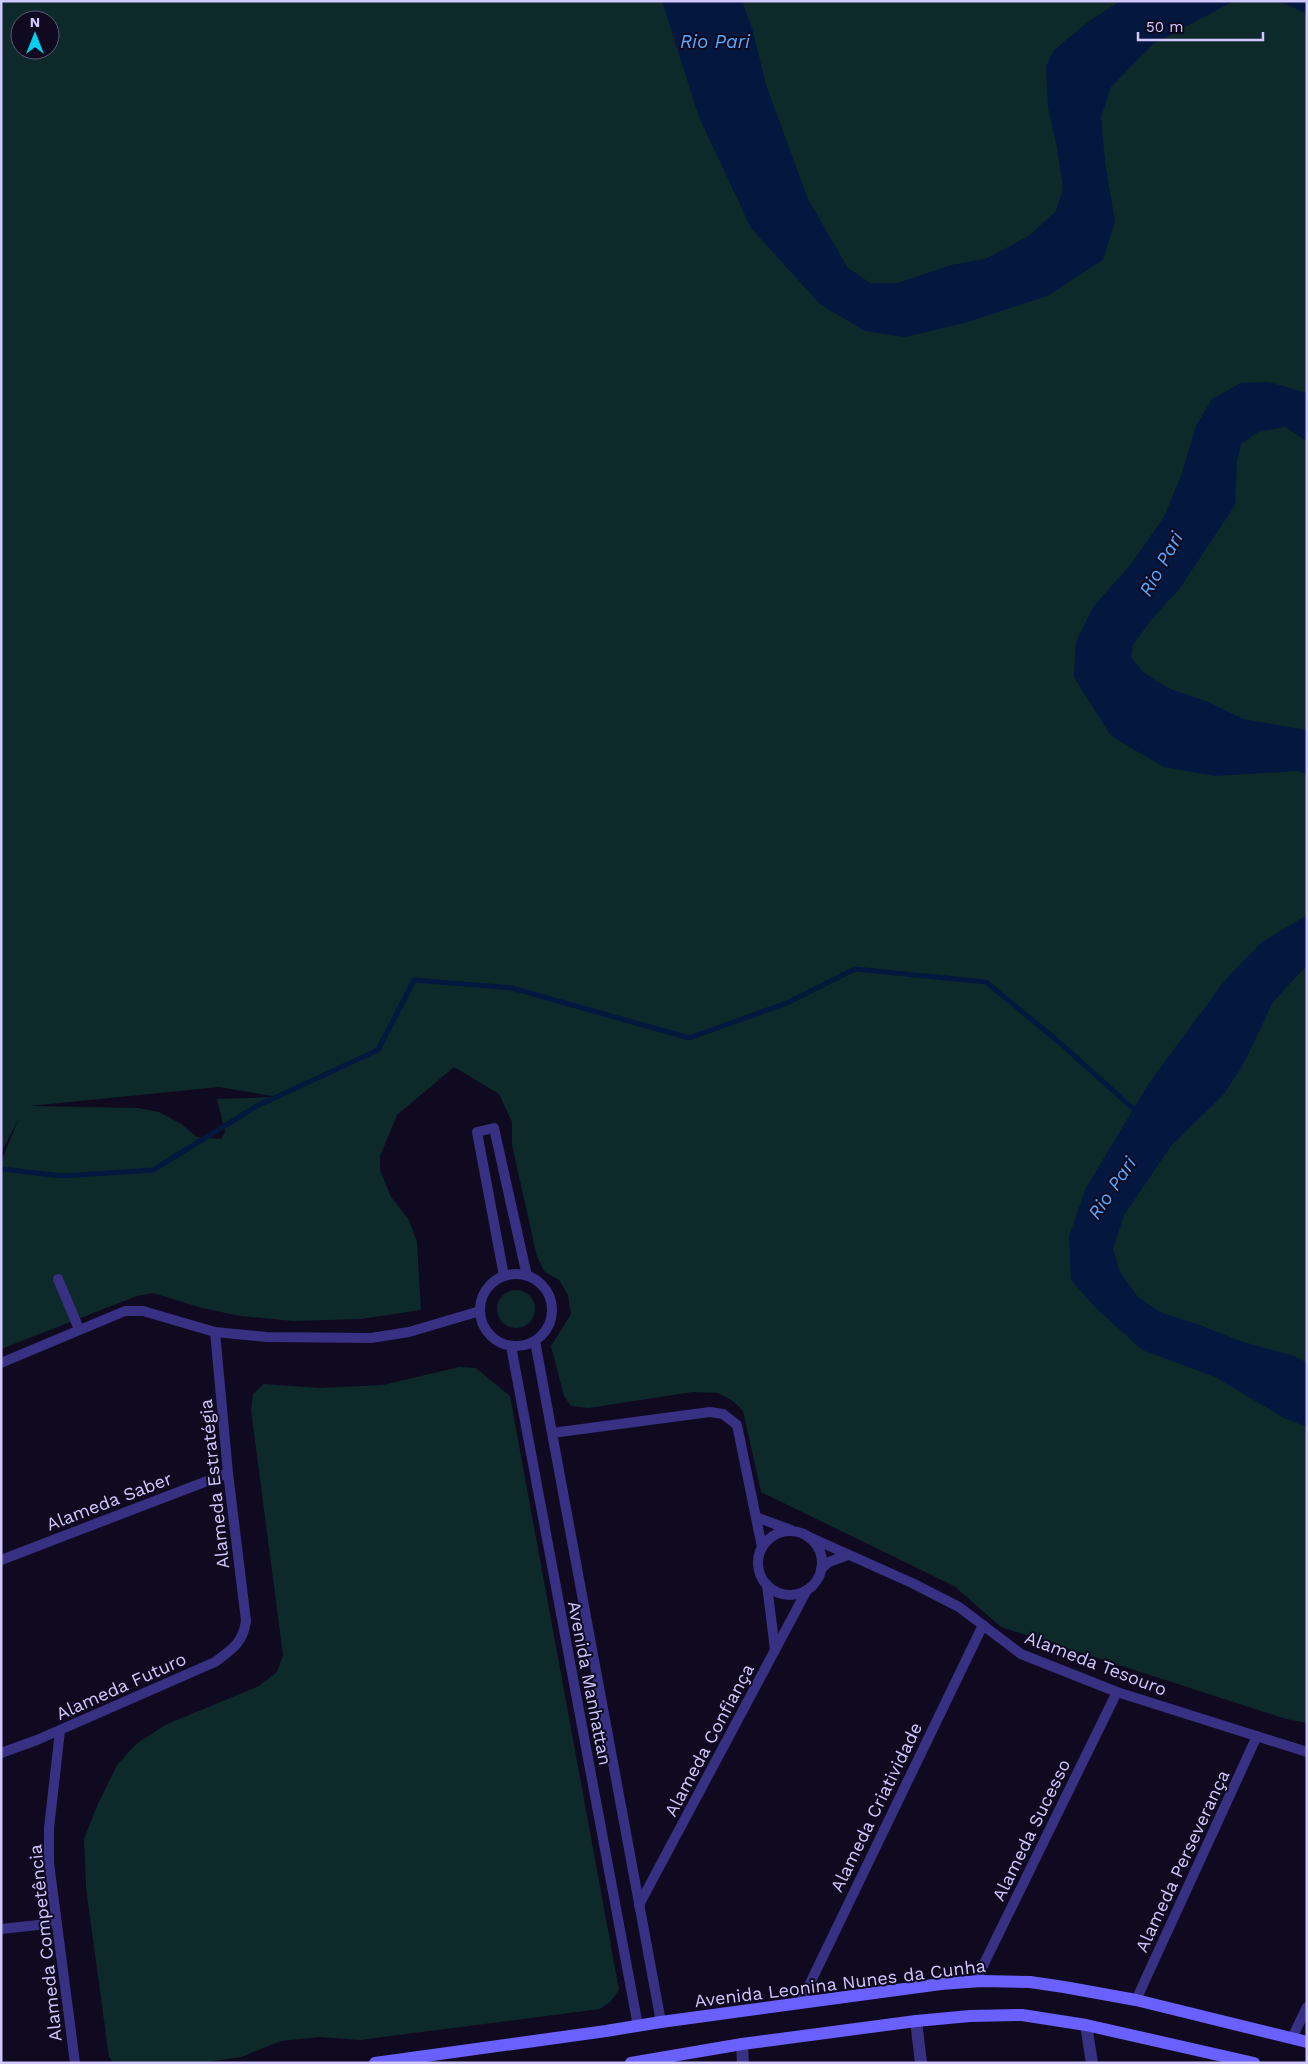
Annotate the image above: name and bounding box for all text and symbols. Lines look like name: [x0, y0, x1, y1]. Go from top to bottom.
north arrow: [10, 10, 60, 60]
scale bar: [1138, 10, 1263, 42]
text: N: [30, 14, 40, 30]
text: 50 m: [1146, 18, 1183, 36]
water label: Rio Pari: [680, 30, 751, 53]
water label: Rio Pari: [1134, 527, 1189, 600]
water label: Rio Pari: [1083, 1152, 1142, 1223]
street label: Alameda Estratégia: [195, 1398, 233, 1570]
street label: Alameda Saber: [43, 1467, 175, 1535]
street label: Avenida Manhattan: [564, 1599, 616, 1767]
street label: Alameda Tesouro: [1022, 1626, 1170, 1700]
street label: Alameda Futuro: [53, 1648, 189, 1724]
street label: Alameda Confiança: [660, 1660, 758, 1820]
street label: Alameda Criatividade: [826, 1719, 926, 1895]
street label: Alameda Sucesso: [988, 1756, 1074, 1904]
street label: Alameda Perseverança: [1131, 1767, 1233, 1955]
street label: Alameda Competência: [24, 1843, 66, 2043]
street label: Avenida Leonina Nunes da Cunha: [693, 1955, 987, 2011]

